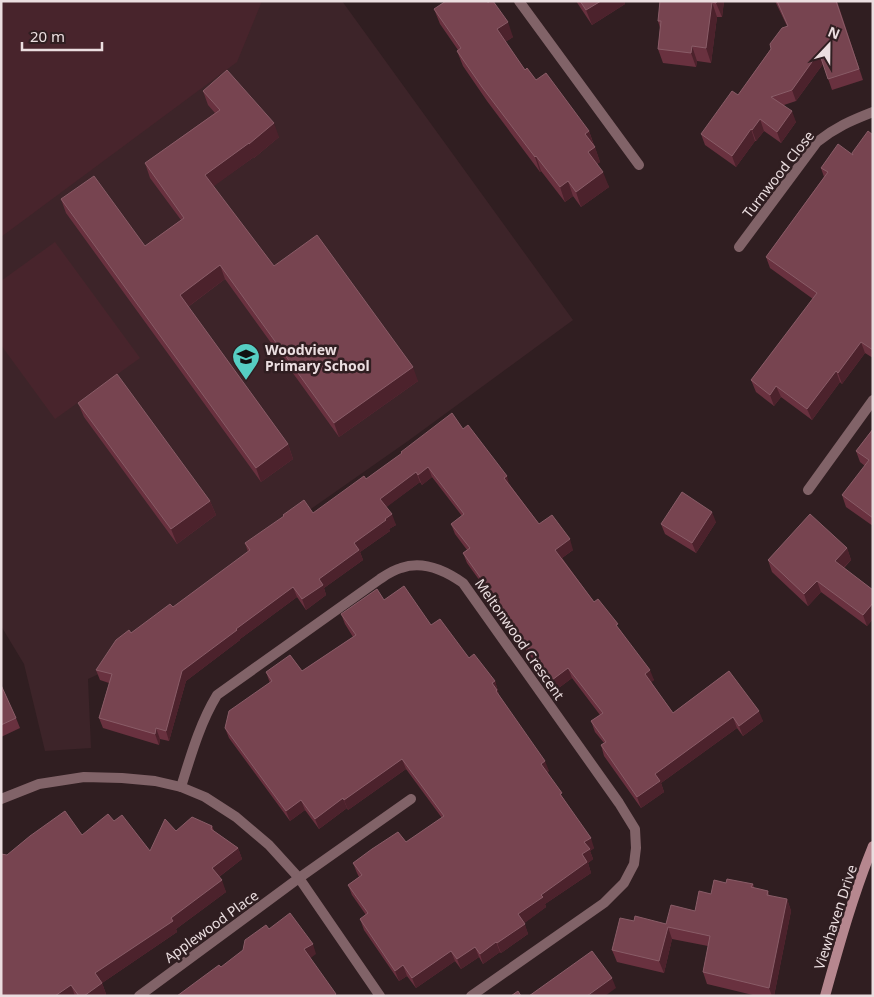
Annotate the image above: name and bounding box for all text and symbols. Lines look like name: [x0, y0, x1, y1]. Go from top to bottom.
scale bar: [22, 20, 102, 52]
north arrow: [804, 20, 854, 70]
text: N: [825, 22, 843, 43]
text: 20 m: [30, 26, 65, 46]
street label: Turnwood Close: [738, 126, 818, 222]
place label: Woodview Primary School: [265, 340, 370, 375]
school or university icon: Woodview Primary School: [231, 342, 261, 381]
street label: Meltonwood Crescent: [471, 575, 569, 703]
street label: Viewhaven Drive: [809, 862, 861, 972]
street label: Applewood Place: [160, 885, 262, 967]

